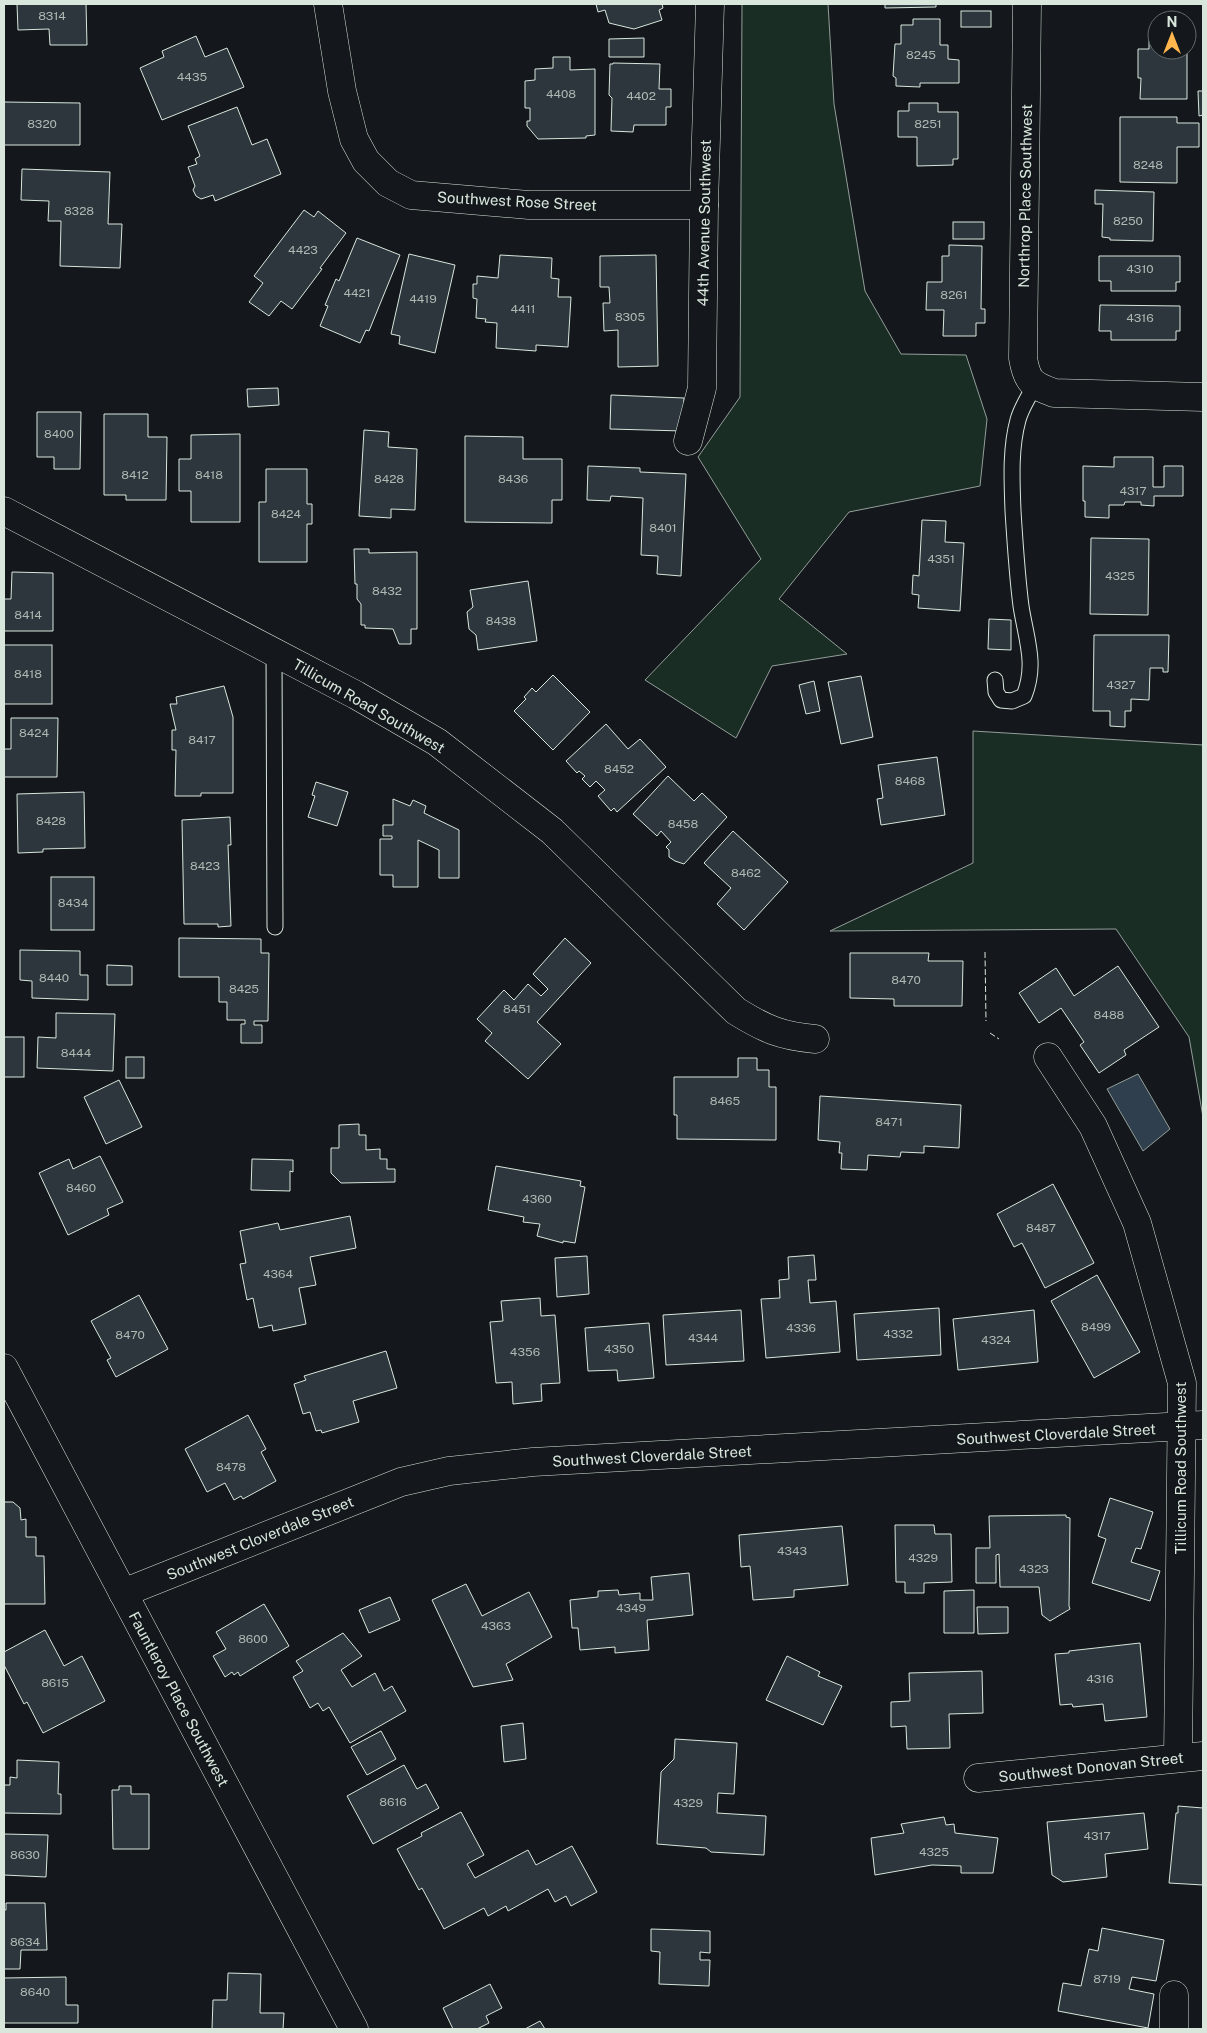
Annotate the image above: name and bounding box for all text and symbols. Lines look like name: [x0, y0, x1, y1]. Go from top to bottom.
house number: 8314: [38, 9, 66, 23]
north arrow: [1147, 10, 1197, 60]
text: N: [1167, 14, 1177, 30]
house number: 8245: [906, 48, 936, 62]
house number: 4435: [177, 70, 207, 84]
house number: 4408: [546, 87, 576, 101]
house number: 4402: [626, 89, 656, 103]
street label: Northrop Place Southwest: [1015, 104, 1035, 288]
house number: 8320: [27, 117, 57, 131]
house number: 8251: [914, 117, 942, 131]
street label: 44th Avenue Southwest: [694, 139, 714, 307]
house number: 8248: [1133, 158, 1163, 172]
street label: Southwest Rose Street: [437, 188, 598, 214]
house number: 8328: [64, 204, 94, 218]
house number: 8250: [1113, 214, 1143, 228]
house number: 4423: [288, 243, 318, 257]
house number: 4310: [1126, 262, 1154, 276]
house number: 4421: [343, 286, 371, 300]
house number: 8261: [940, 288, 968, 302]
house number: 4419: [409, 292, 437, 306]
house number: 4411: [511, 302, 535, 316]
house number: 8305: [615, 310, 645, 324]
house number: 4316: [1126, 311, 1154, 325]
house number: 8400: [44, 427, 74, 441]
house number: 8412: [121, 468, 149, 482]
house number: 8418: [195, 468, 223, 482]
house number: 8428: [374, 472, 404, 486]
house number: 8436: [498, 472, 528, 486]
house number: 4317: [1119, 484, 1147, 498]
house number: 8424: [271, 507, 301, 521]
house number: 8401: [649, 521, 677, 535]
house number: 4351: [927, 552, 955, 566]
house number: 4325: [1105, 569, 1135, 583]
house number: 8432: [372, 584, 402, 598]
house number: 8414: [14, 608, 42, 622]
house number: 8438: [486, 614, 516, 628]
street label: Tillicum Road Southwest: [290, 655, 448, 757]
house number: 8418: [14, 667, 42, 681]
house number: 4327: [1106, 678, 1136, 692]
house number: 8424: [19, 726, 49, 740]
house number: 8417: [188, 733, 216, 747]
house number: 8452: [604, 762, 634, 776]
house number: 8468: [895, 774, 925, 788]
house number: 8428: [36, 814, 66, 828]
house number: 8458: [668, 817, 699, 831]
house number: 8423: [190, 859, 220, 873]
house number: 8462: [731, 866, 761, 880]
house number: 8434: [58, 896, 89, 910]
house number: 8440: [39, 971, 69, 985]
house number: 8470: [891, 973, 921, 987]
house number: 8425: [229, 982, 259, 996]
house number: 8451: [503, 1002, 531, 1016]
house number: 8488: [1094, 1008, 1125, 1022]
house number: 8444: [61, 1046, 92, 1060]
house number: 8465: [710, 1094, 741, 1108]
house number: 8471: [875, 1115, 903, 1129]
house number: 8460: [66, 1181, 96, 1195]
house number: 4360: [522, 1192, 552, 1206]
house number: 8487: [1026, 1221, 1056, 1235]
house number: 4364: [263, 1267, 293, 1281]
house number: 8499: [1081, 1320, 1111, 1334]
house number: 4336: [786, 1321, 816, 1335]
house number: 4332: [883, 1327, 913, 1341]
house number: 8470: [115, 1328, 145, 1342]
house number: 4344: [688, 1331, 719, 1345]
house number: 4324: [981, 1333, 1011, 1347]
house number: 4350: [604, 1342, 634, 1356]
house number: 4356: [510, 1345, 540, 1359]
street label: Tillicum Road Southwest: [1172, 1382, 1189, 1554]
street label: Southwest Cloverdale Street: [956, 1420, 1157, 1448]
street label: Southwest Cloverdale Street: [552, 1442, 753, 1470]
house number: 8478: [216, 1460, 246, 1474]
street label: Southwest Cloverdale Street: [164, 1493, 356, 1583]
house number: 4343: [777, 1544, 807, 1558]
house number: 4329: [908, 1551, 938, 1565]
house number: 4323: [1019, 1562, 1049, 1576]
house number: 4349: [616, 1601, 646, 1615]
street label: Fauntleroy Place Southwest: [126, 1609, 232, 1789]
house number: 4363: [481, 1619, 511, 1633]
house number: 8600: [238, 1632, 268, 1646]
house number: 4316: [1086, 1672, 1114, 1686]
house number: 8615: [41, 1676, 69, 1690]
street label: Southwest Donovan Street: [998, 1749, 1185, 1785]
house number: 8616: [379, 1795, 407, 1809]
house number: 4329: [673, 1796, 703, 1810]
house number: 4317: [1083, 1829, 1111, 1843]
house number: 4325: [919, 1845, 949, 1859]
house number: 8630: [10, 1848, 40, 1862]
house number: 8634: [10, 1935, 41, 1949]
house number: 8719: [1093, 1972, 1121, 1986]
house number: 8640: [20, 1985, 50, 1999]

